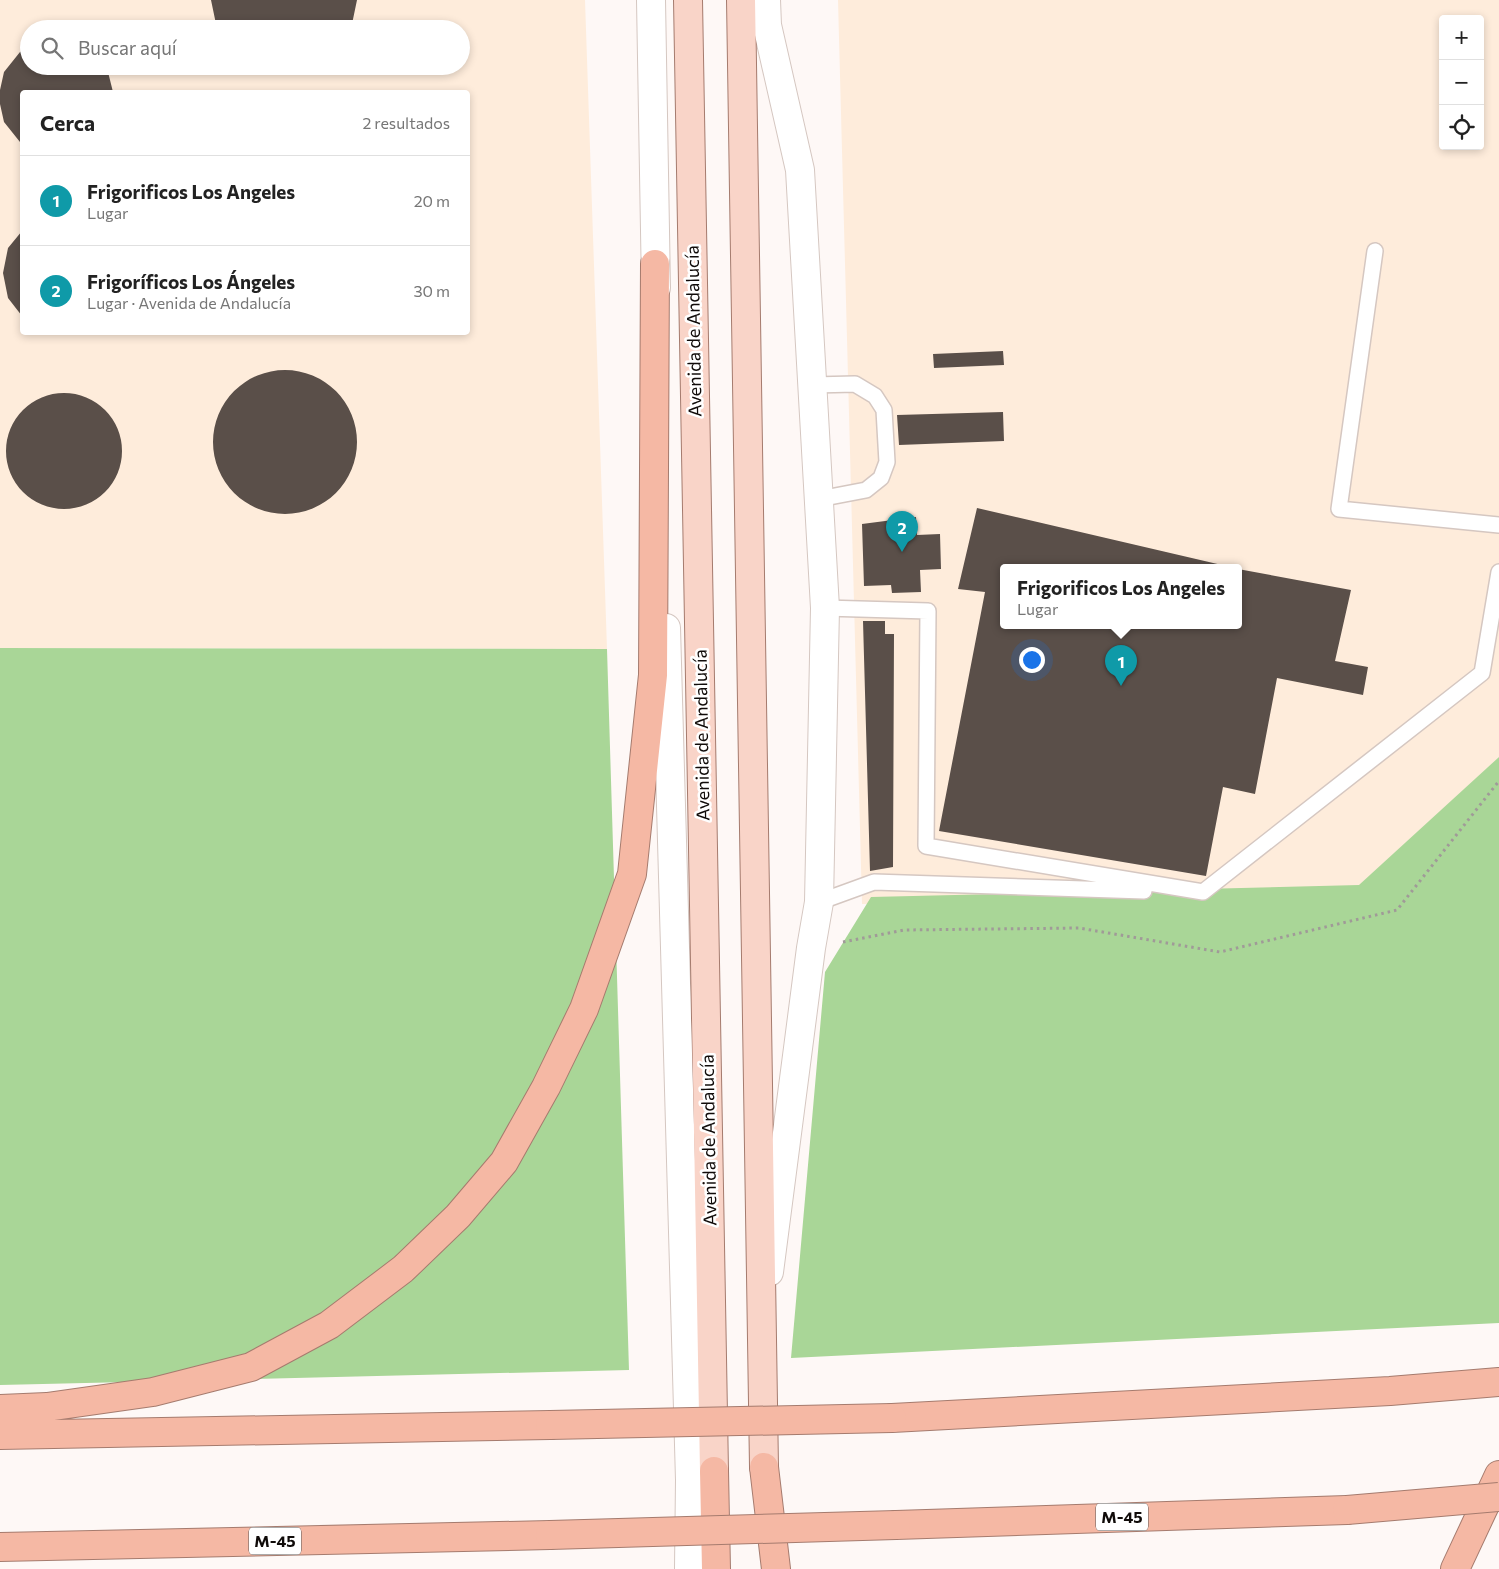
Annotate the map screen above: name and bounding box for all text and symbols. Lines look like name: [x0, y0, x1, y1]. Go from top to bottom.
map controls: [1439, 15, 1484, 150]
button: +: [1439, 15, 1484, 60]
search box: [20, 20, 470, 75]
icon: search: [38, 34, 66, 62]
text: Buscar aquí: [78, 36, 177, 59]
button: −: [1439, 60, 1484, 105]
button: locate: [1439, 105, 1484, 150]
text: Cerca: [40, 110, 95, 135]
text: 2 resultados: [362, 113, 450, 132]
text: Frigorificos Los Angeles: [87, 180, 295, 203]
text: 1: [52, 191, 60, 210]
text: 20 m: [414, 191, 450, 210]
text: Lugar: [87, 203, 128, 222]
street label: Avenida de Andalucía: [681, 245, 705, 417]
text: Frigoríficos Los Ángeles: [87, 270, 295, 293]
text: 2: [51, 281, 61, 300]
text: 30 m: [413, 281, 450, 300]
text: Lugar · Avenida de Andalucía: [87, 293, 291, 312]
pin: 2: [886, 511, 918, 552]
popup: [1000, 564, 1242, 629]
text: Frigorificos Los Angeles: [1017, 576, 1225, 599]
text: Lugar: [1017, 599, 1058, 618]
pin: 1: [1105, 645, 1137, 686]
your location: [1019, 647, 1045, 673]
street label: Avenida de Andalucía: [689, 649, 713, 821]
street label: Avenida de Andalucía: [696, 1054, 720, 1226]
road number: M-45: [1096, 1504, 1148, 1530]
road number: M-45: [249, 1528, 301, 1554]

